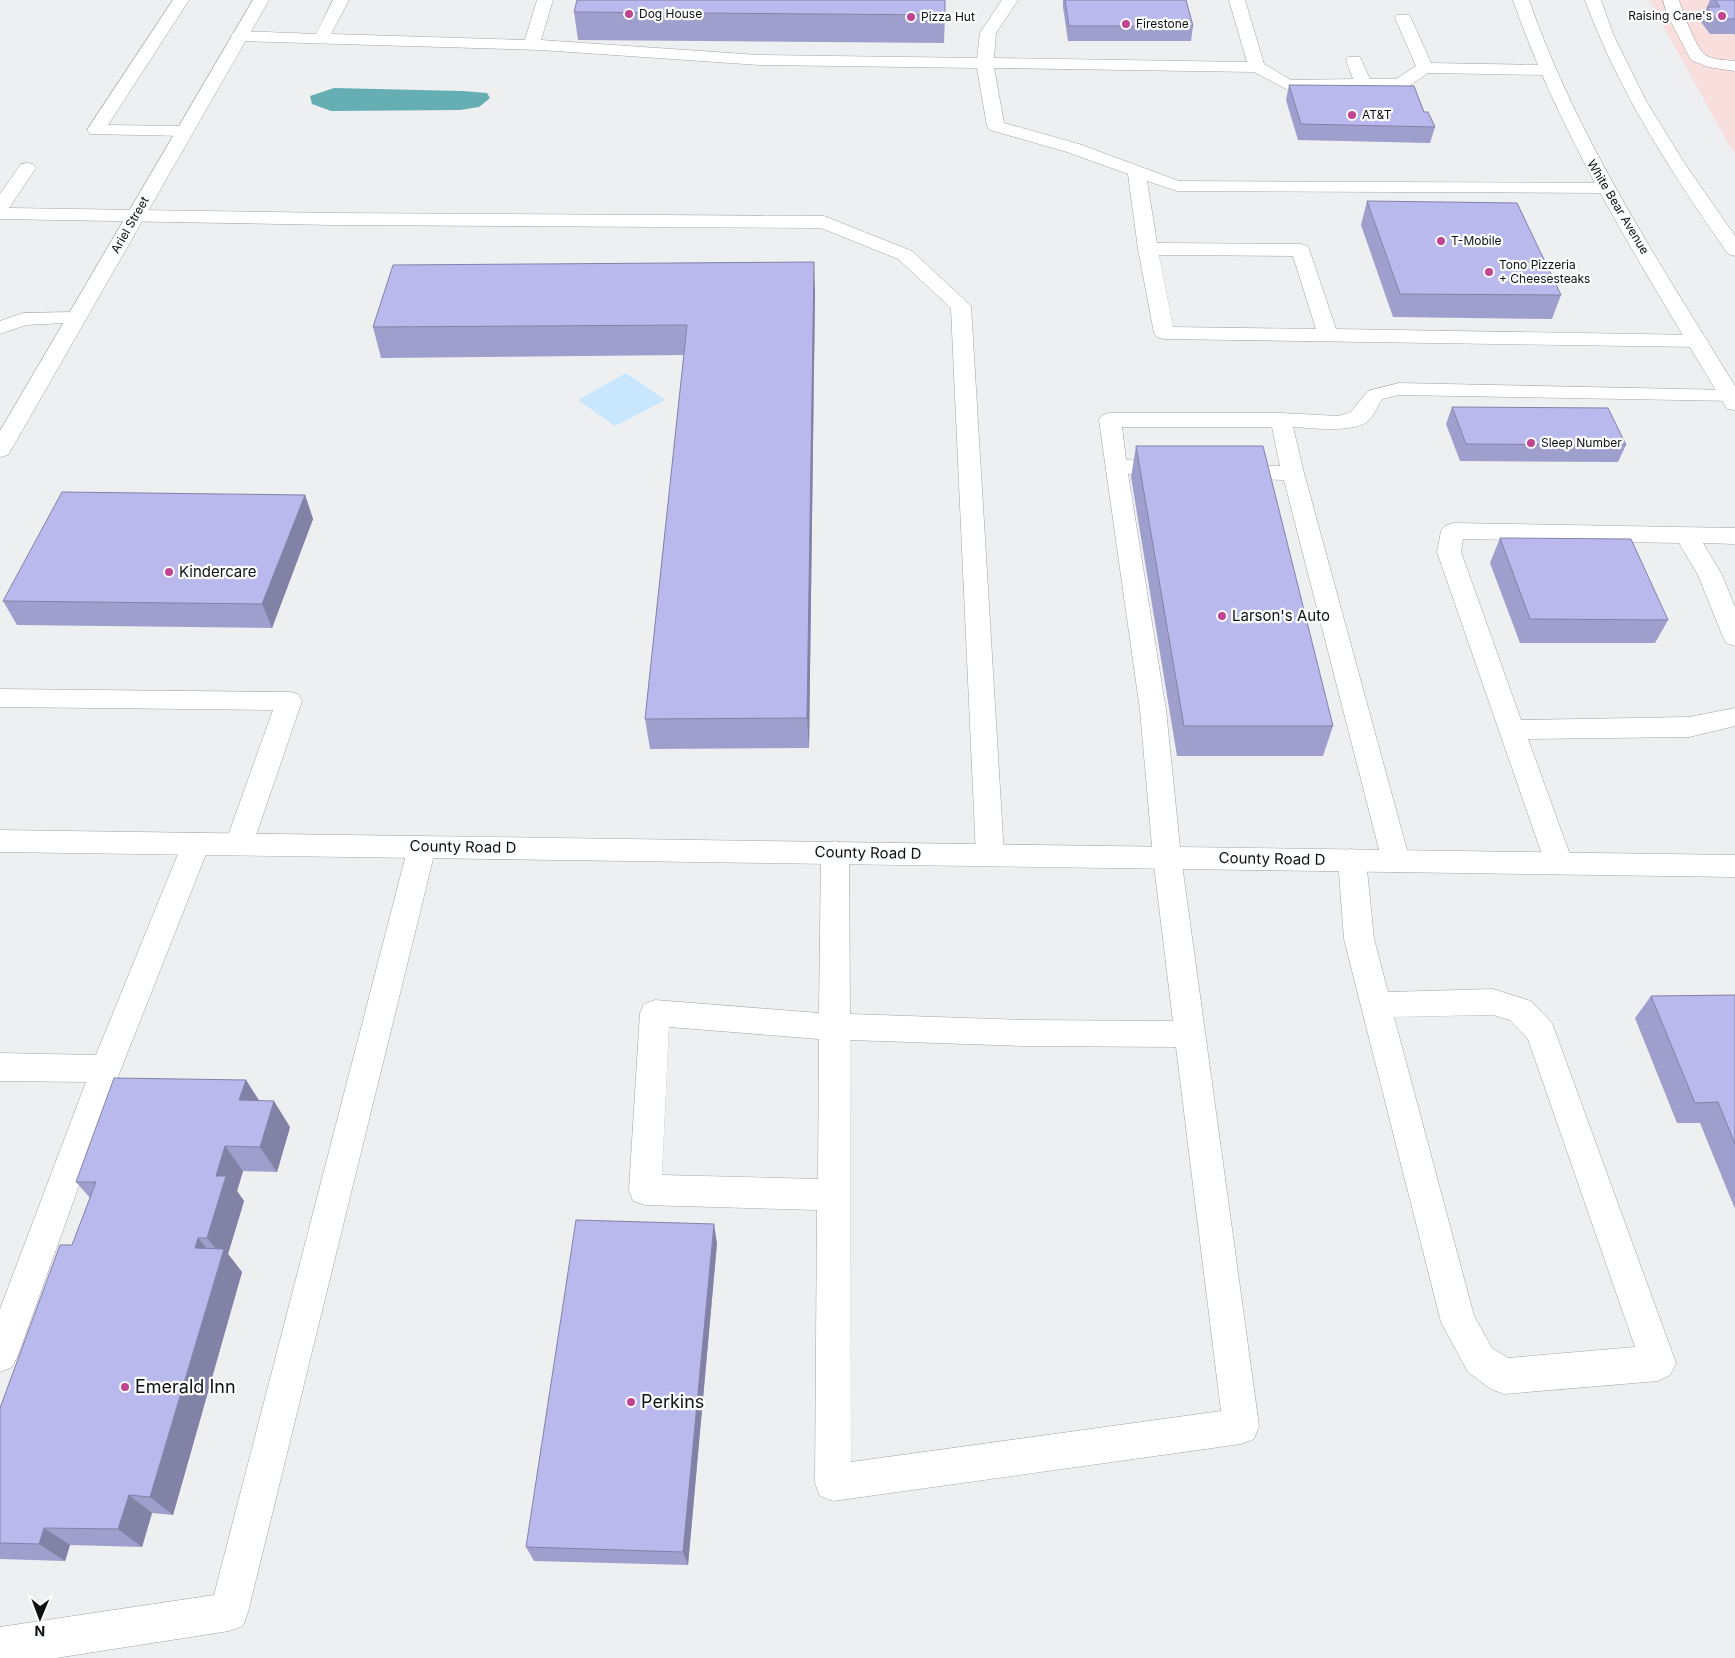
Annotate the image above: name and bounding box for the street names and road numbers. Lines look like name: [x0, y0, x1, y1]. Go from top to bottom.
street label: White Bear Avenue: [1584, 157, 1653, 257]
street label: Ariel Street: [107, 194, 152, 256]
street label: County Road D: [409, 836, 517, 857]
street label: County Road D: [814, 842, 922, 863]
street label: County Road D: [1218, 848, 1326, 869]

